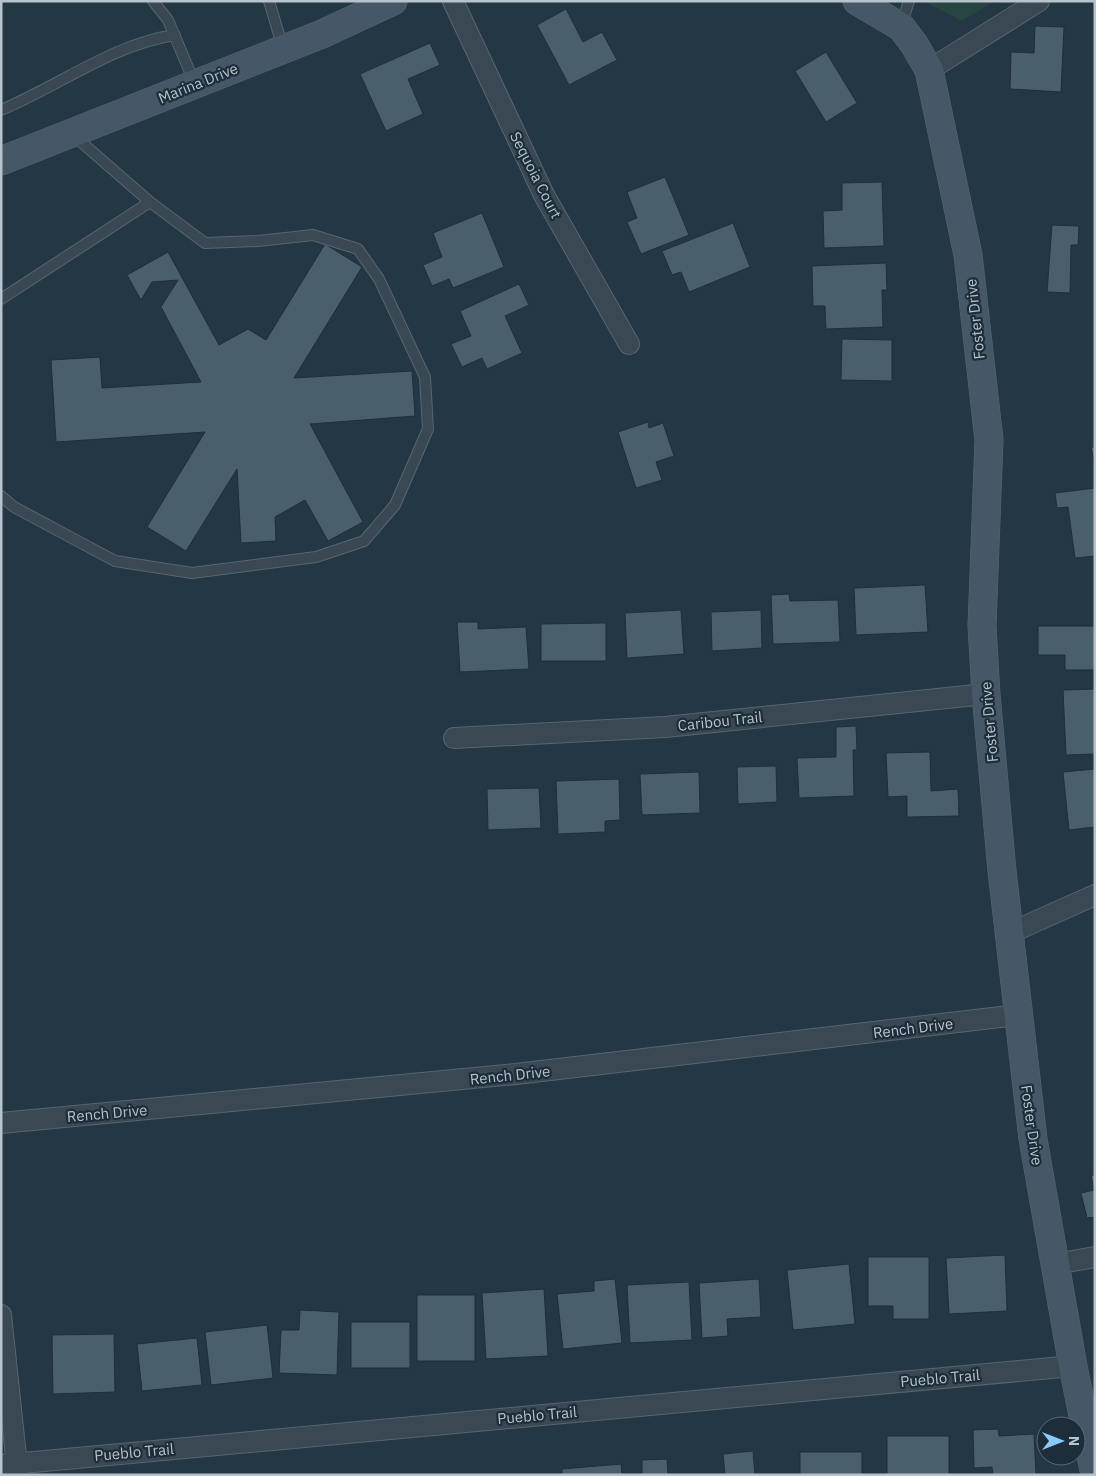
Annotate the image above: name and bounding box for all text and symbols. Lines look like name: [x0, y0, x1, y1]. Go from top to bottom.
street label: Marina Drive: [155, 58, 241, 108]
street label: Sequoia Court: [506, 128, 566, 222]
street label: Foster Drive: [961, 278, 989, 360]
street label: Foster Drive: [976, 681, 1002, 763]
street label: Caribou Trail: [677, 707, 763, 735]
street label: Rench Drive: [872, 1014, 954, 1042]
street label: Rench Drive: [469, 1061, 551, 1089]
street label: Foster Drive: [1017, 1084, 1047, 1166]
street label: Rench Drive: [66, 1100, 148, 1126]
street label: Pueblo Trail: [899, 1365, 981, 1391]
street label: Pueblo Trail: [496, 1402, 578, 1428]
north arrow: [1036, 1416, 1086, 1466]
text: N: [1065, 1436, 1083, 1446]
street label: Pueblo Trail: [93, 1439, 175, 1465]

